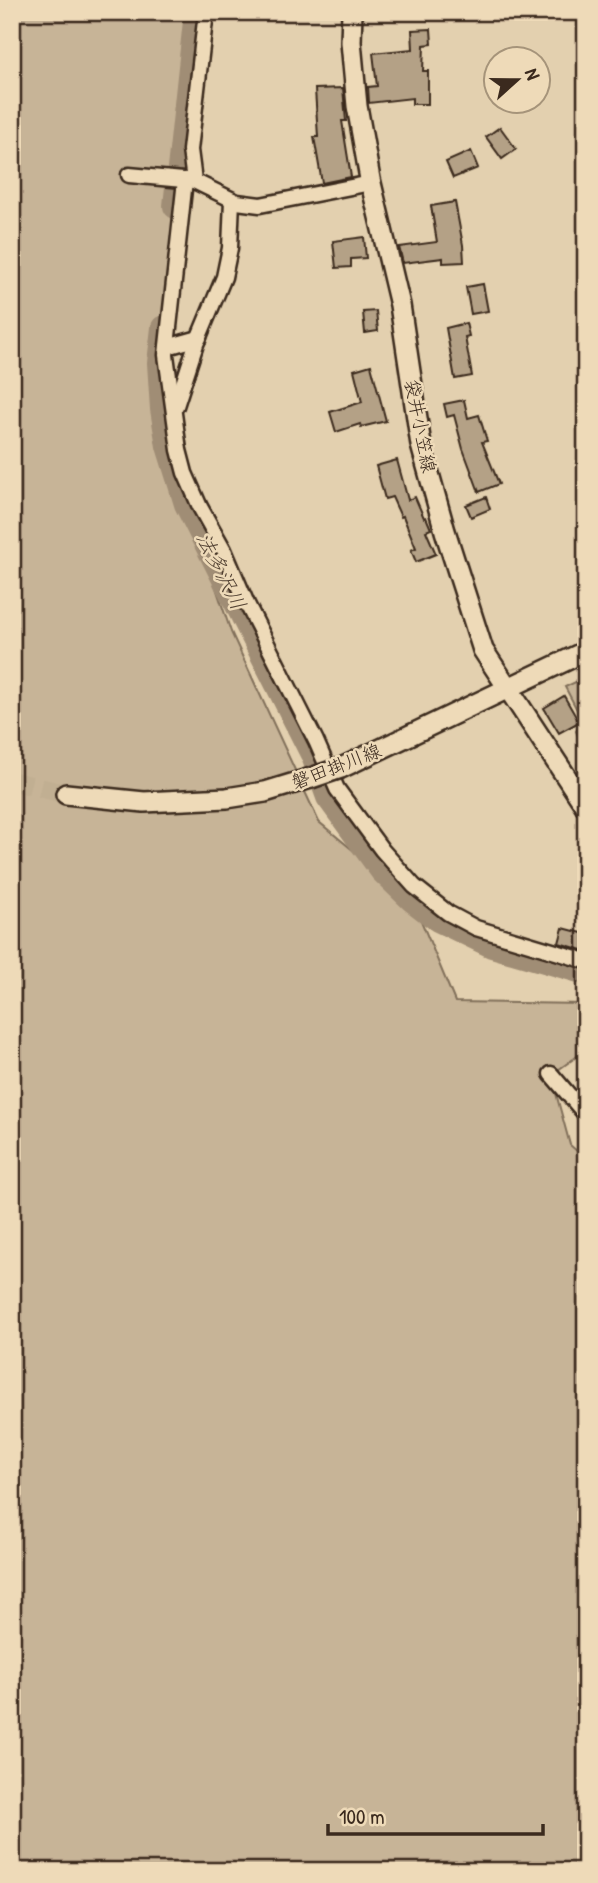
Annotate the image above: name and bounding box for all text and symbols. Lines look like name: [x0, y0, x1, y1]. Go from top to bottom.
north arrow: [482, 46, 552, 116]
text: N: [519, 65, 547, 83]
street label: 袋井小笠線: [399, 377, 443, 475]
water label: 法多沢川: [189, 527, 253, 615]
street label: 磐田掛川線: [287, 737, 385, 795]
scale bar: [328, 1792, 544, 1836]
text: 100 m: [339, 1802, 385, 1831]

